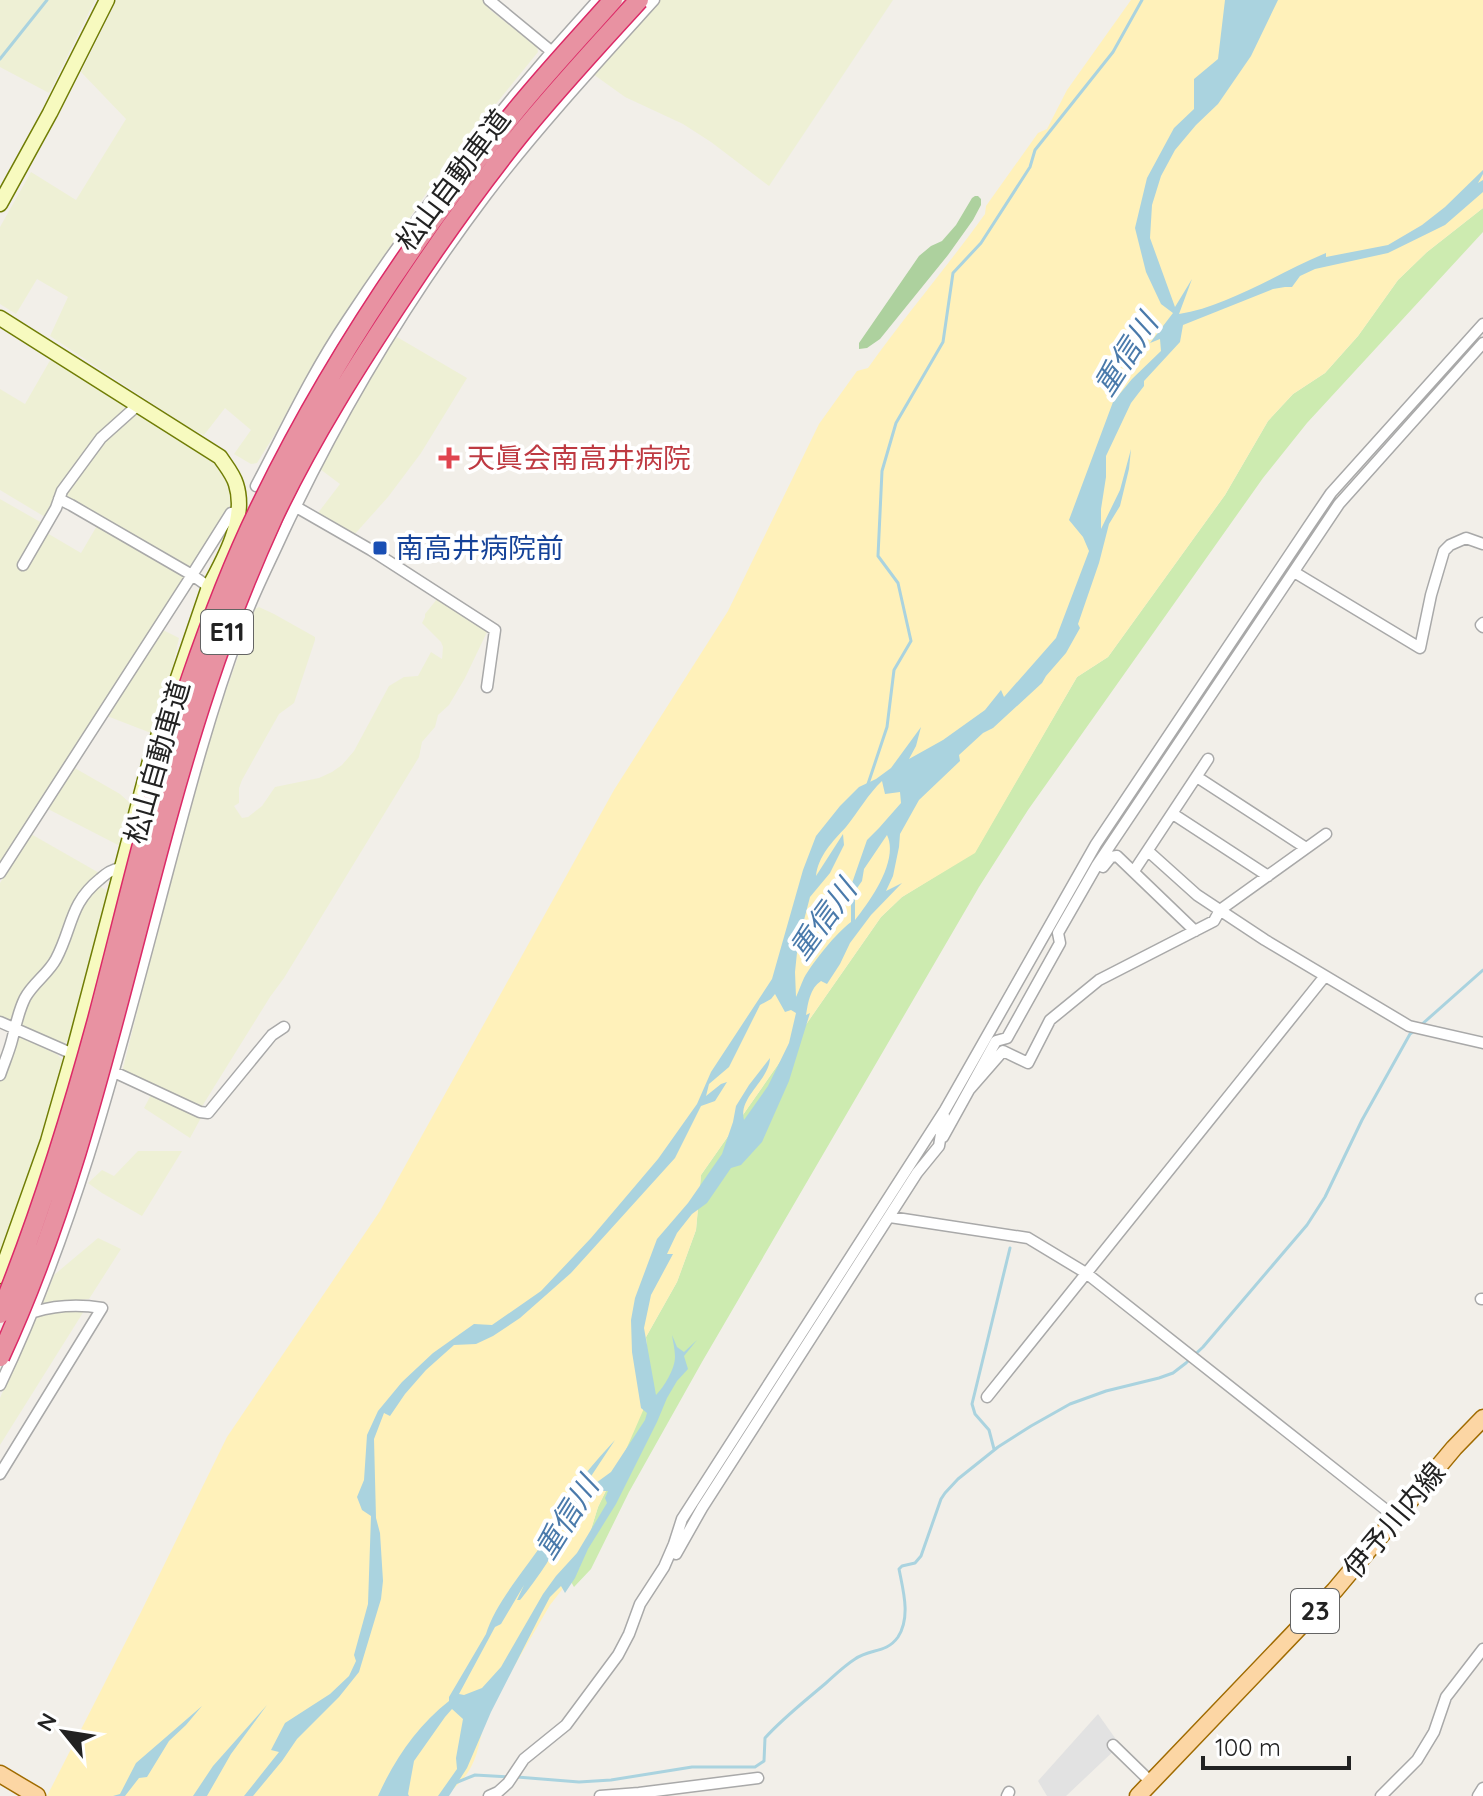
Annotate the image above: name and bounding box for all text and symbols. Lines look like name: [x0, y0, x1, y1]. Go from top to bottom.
street label: 松山自動車道: [388, 102, 517, 257]
water label: 重信川: [1085, 304, 1167, 403]
place label: 天眞会南高井病院: [467, 440, 691, 475]
marker: 天眞会南高井病院: [438, 447, 460, 469]
place label: 南高井病院前: [396, 530, 564, 565]
marker: 南高井病院前: [371, 539, 389, 557]
road number: E11: [201, 610, 253, 654]
street label: 松山自動車道: [117, 676, 196, 847]
water label: 重信川: [780, 869, 866, 967]
street label: 伊予川内線: [1335, 1455, 1452, 1585]
water label: 重信川: [526, 1467, 608, 1566]
road number: 23: [1291, 1589, 1339, 1633]
north arrow: [24, 1692, 104, 1772]
text: N: [31, 1708, 63, 1736]
scale bar: [1203, 1720, 1349, 1770]
text: 100 m: [1215, 1732, 1281, 1762]

